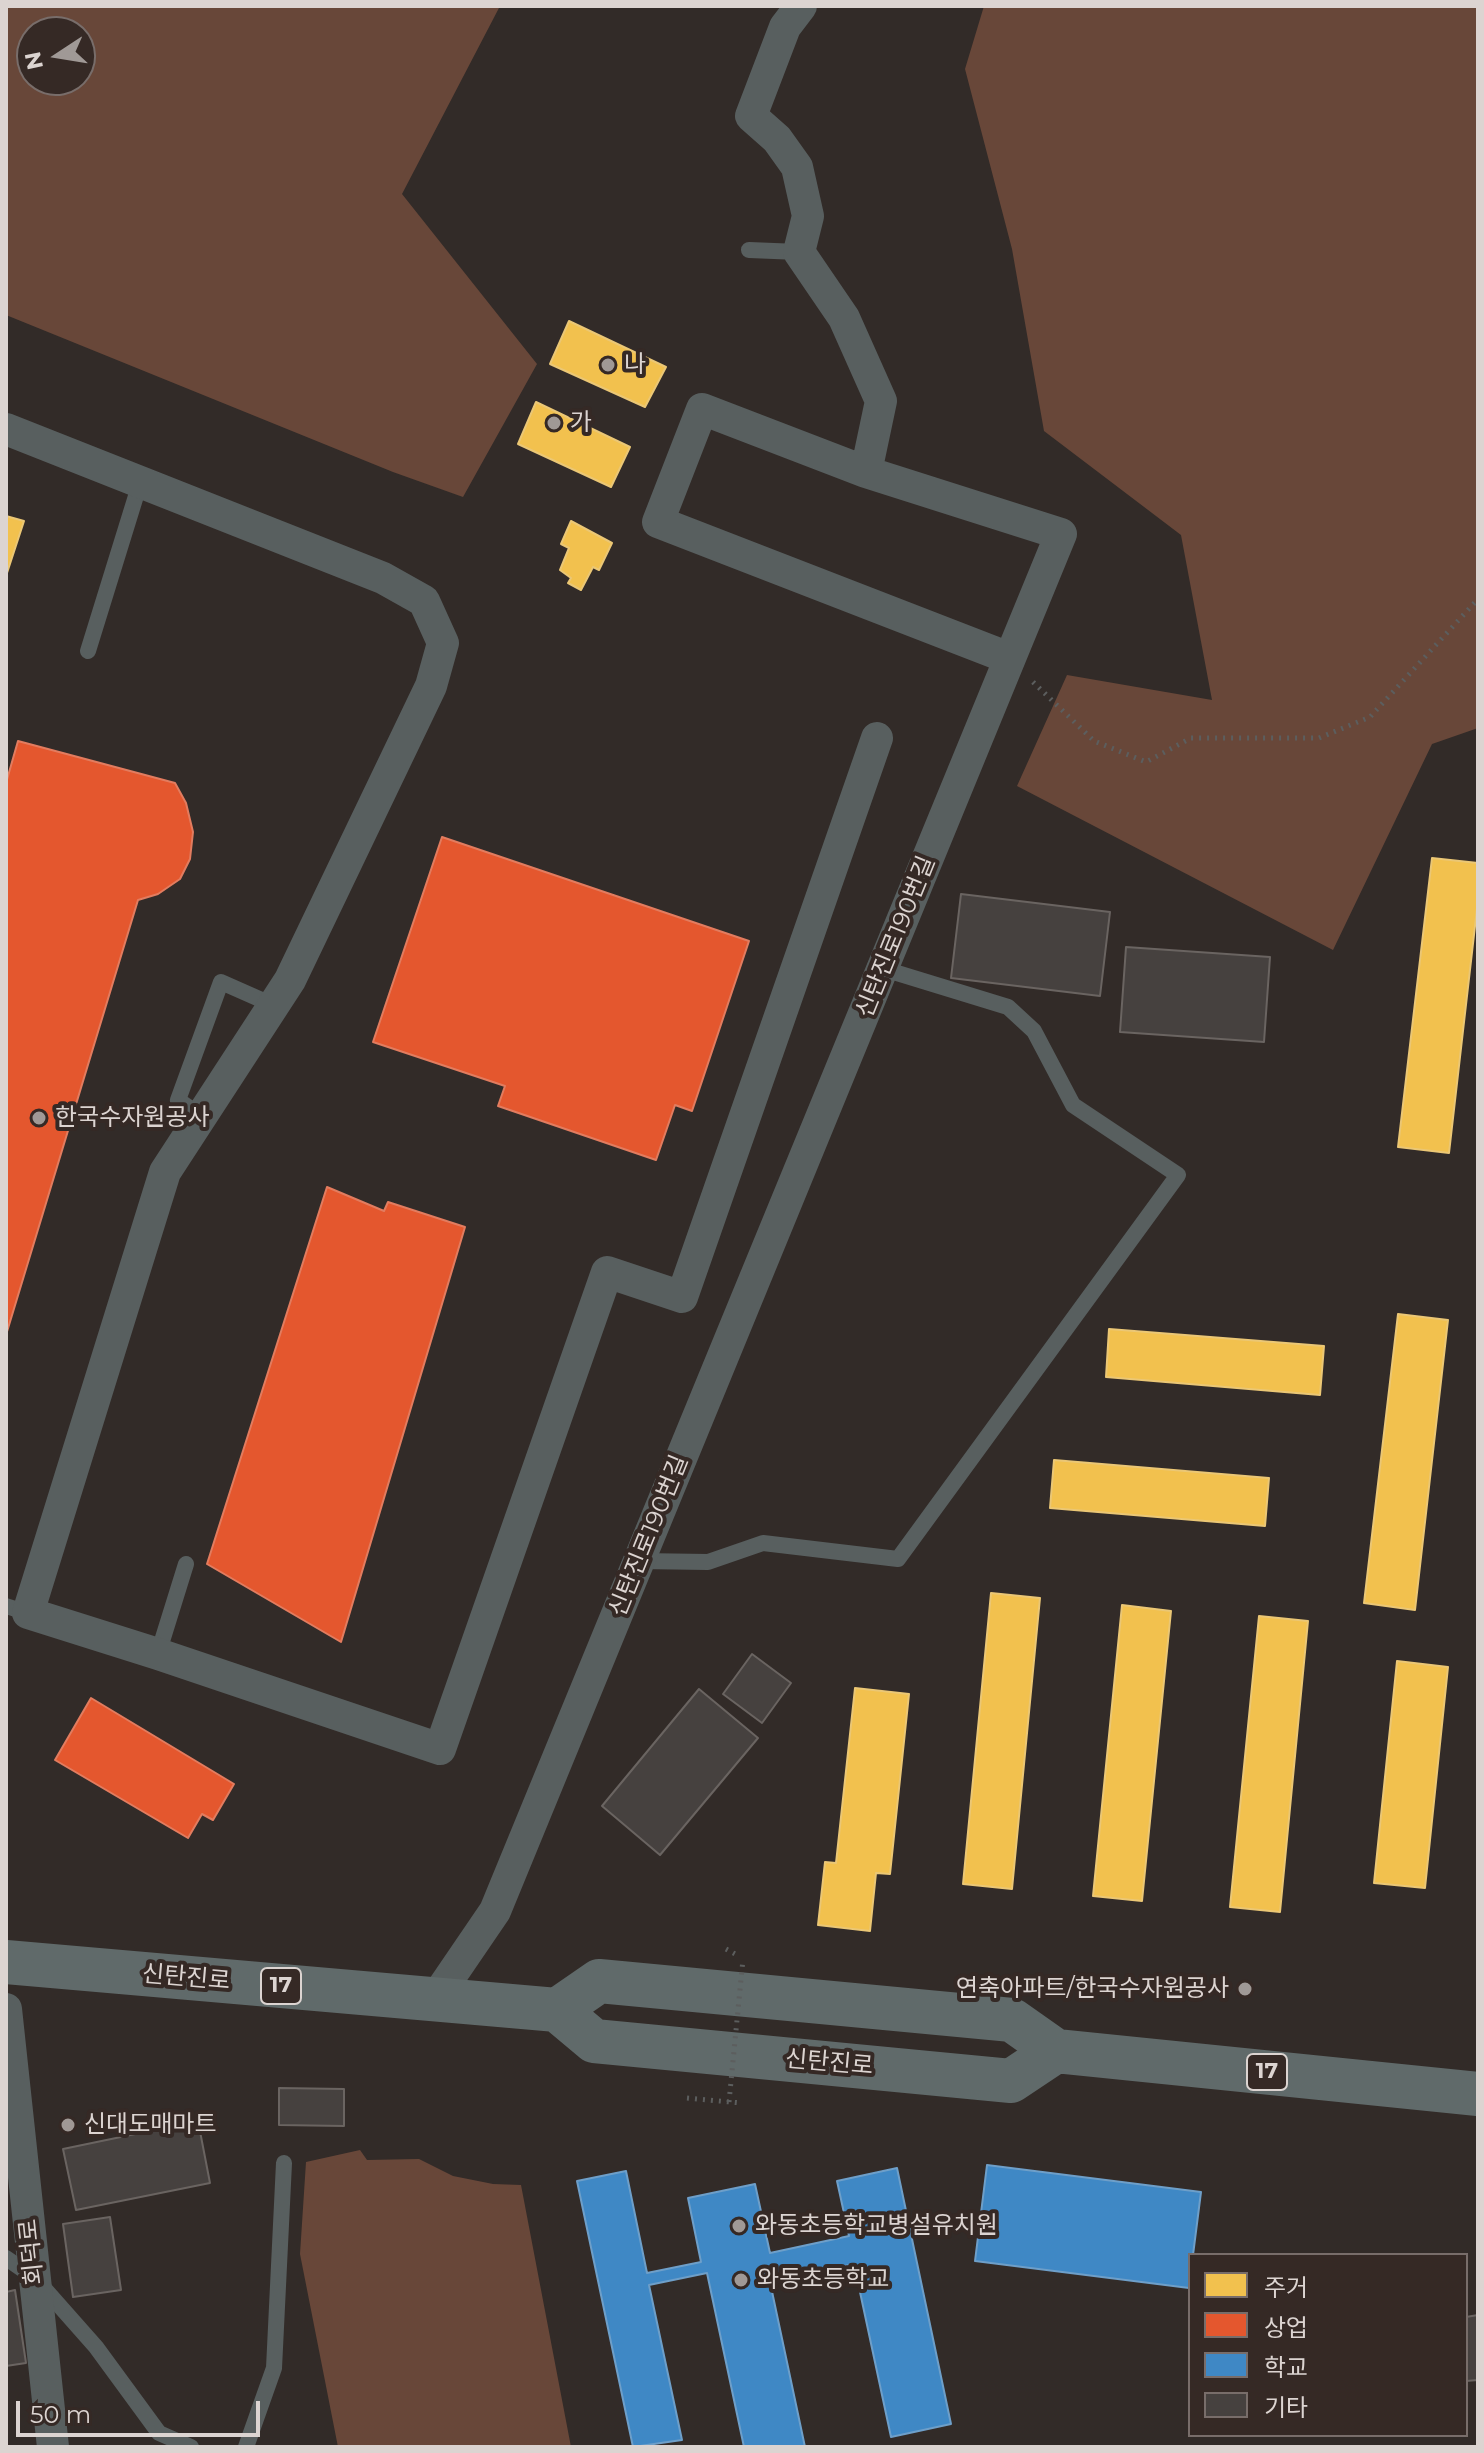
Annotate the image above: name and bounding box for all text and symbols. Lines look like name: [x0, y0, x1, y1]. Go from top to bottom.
north arrow: [16, 16, 96, 96]
text: N: [19, 49, 49, 72]
place label: 나: [624, 351, 646, 379]
marker: 나: [599, 356, 617, 374]
place label: 가: [570, 409, 592, 437]
marker: 가: [545, 414, 563, 432]
street label: 신탄진로190번길: [850, 852, 942, 1022]
place label: 한국수자원공사: [55, 1104, 210, 1132]
marker: 한국수자원공사: [30, 1109, 48, 1127]
street label: 신탄진로190번길: [603, 1451, 695, 1621]
street label: 신탄진로: [141, 1960, 231, 1996]
road number: 17: [261, 1968, 301, 2004]
place label: 연축아파트/한국수자원공사: [956, 1975, 1229, 2003]
marker: 연축아파트/한국수자원공사: [1236, 1980, 1254, 1998]
street label: 신탄진로: [784, 2045, 874, 2081]
road number: 17: [1247, 2054, 1287, 2090]
place label: 신대도매마트: [84, 2111, 216, 2139]
marker: 신대도매마트: [59, 2116, 77, 2134]
place label: 와동초등학교병설유치원: [755, 2212, 998, 2240]
marker: 와동초등학교병설유치원: [730, 2217, 748, 2235]
street label: 회덕로: [14, 2218, 50, 2286]
legend: [1188, 2253, 1468, 2437]
place label: 와동초등학교: [757, 2266, 889, 2294]
marker: 와동초등학교: [732, 2271, 750, 2289]
text: 주거: [1264, 2273, 1308, 2302]
text: 상업: [1264, 2313, 1308, 2342]
text: 학교: [1264, 2353, 1308, 2382]
scale bar: [20, 2385, 264, 2435]
text: 기타: [1264, 2393, 1308, 2422]
text: 50 m: [30, 2400, 91, 2429]

